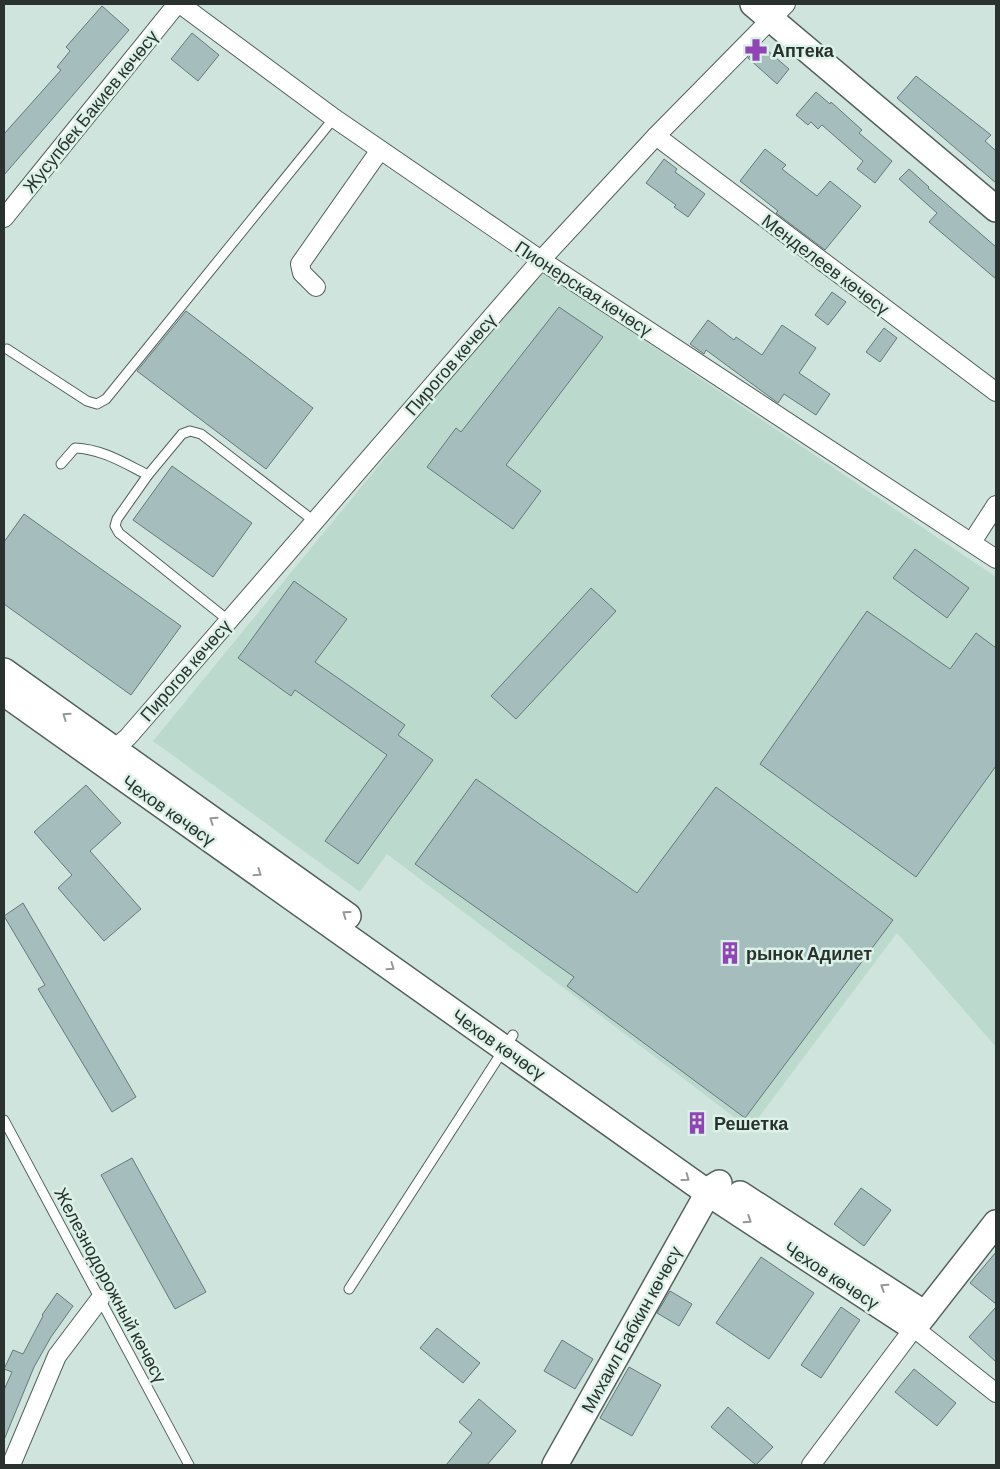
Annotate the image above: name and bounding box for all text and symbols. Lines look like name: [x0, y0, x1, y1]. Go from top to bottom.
street label: Жусупбек Бакиев көчөсү: [18, 25, 162, 197]
pharmacy icon: Аптека: [743, 37, 769, 63]
place label: Аптека: [772, 39, 835, 61]
street label: Менделеев көчөсү: [758, 209, 894, 319]
street label: Пионерская көчөсү: [511, 236, 657, 340]
street label: Пирогов көчөсү: [400, 309, 500, 419]
street label: Пирогов көчөсү: [135, 615, 235, 725]
one-way arrow: [63, 713, 72, 722]
street label: Чехов көчөсү: [118, 770, 220, 850]
one-way arrow: [209, 817, 219, 826]
one-way arrow: [252, 867, 262, 876]
one-way arrow: [342, 911, 351, 920]
building icon: рынок Адилет: [717, 940, 743, 966]
place label: рынок Адилет: [746, 942, 872, 964]
one-way arrow: [385, 961, 394, 970]
street label: Чехов көчөсү: [448, 1004, 550, 1084]
building icon: Решетка: [684, 1110, 710, 1136]
place label: Решетка: [714, 1112, 789, 1134]
one-way arrow: [680, 1172, 690, 1181]
street label: Железнодорожный көчөсү: [50, 1184, 172, 1386]
one-way arrow: [743, 1214, 752, 1223]
street label: Чехов көчөсү: [780, 1236, 884, 1314]
street label: Михаил Бабкин көчөсү: [576, 1242, 686, 1416]
one-way arrow: [880, 1284, 890, 1293]

